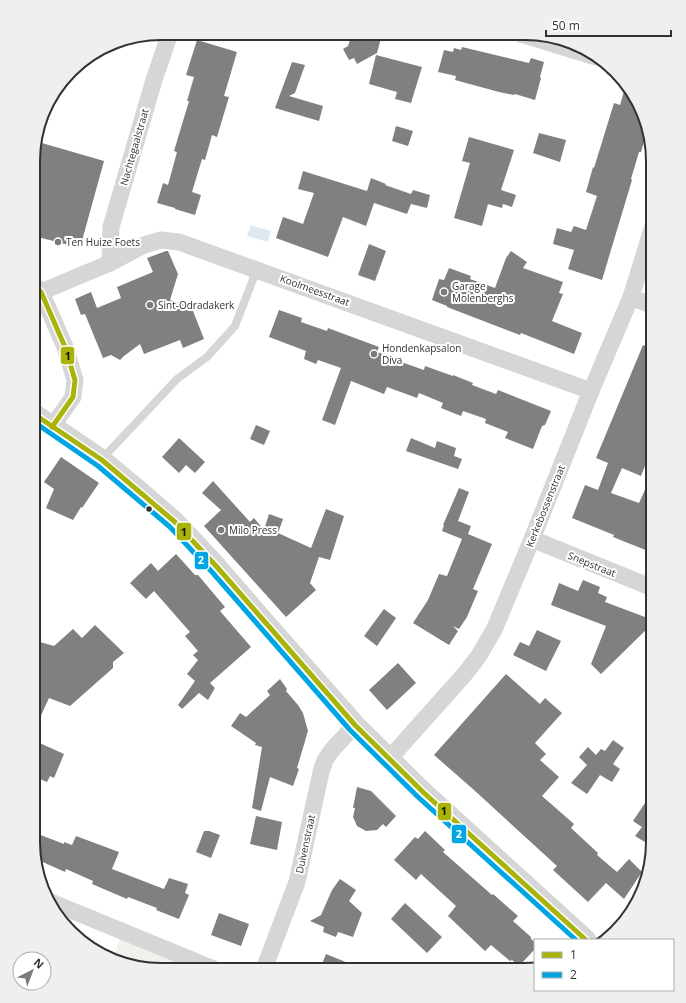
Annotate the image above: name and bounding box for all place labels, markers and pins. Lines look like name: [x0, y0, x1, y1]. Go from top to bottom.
place label: Ten Huize Foets: [66, 235, 140, 249]
marker: Ten Huize Foets: [53, 237, 63, 247]
place label: Garage Molenberghs: [452, 279, 514, 305]
marker: Garage Molenberghs: [439, 287, 449, 297]
place label: Sint-Odradakerk: [158, 298, 235, 312]
marker: Sint-Odradakerk: [145, 300, 155, 310]
place label: Hondenkapsalon Diva: [382, 341, 461, 367]
marker: Hondenkapsalon Diva: [369, 349, 379, 359]
unlabelled marker: [144, 504, 154, 514]
place label: Milo Press: [229, 523, 277, 537]
marker: Milo Press: [216, 525, 226, 535]

